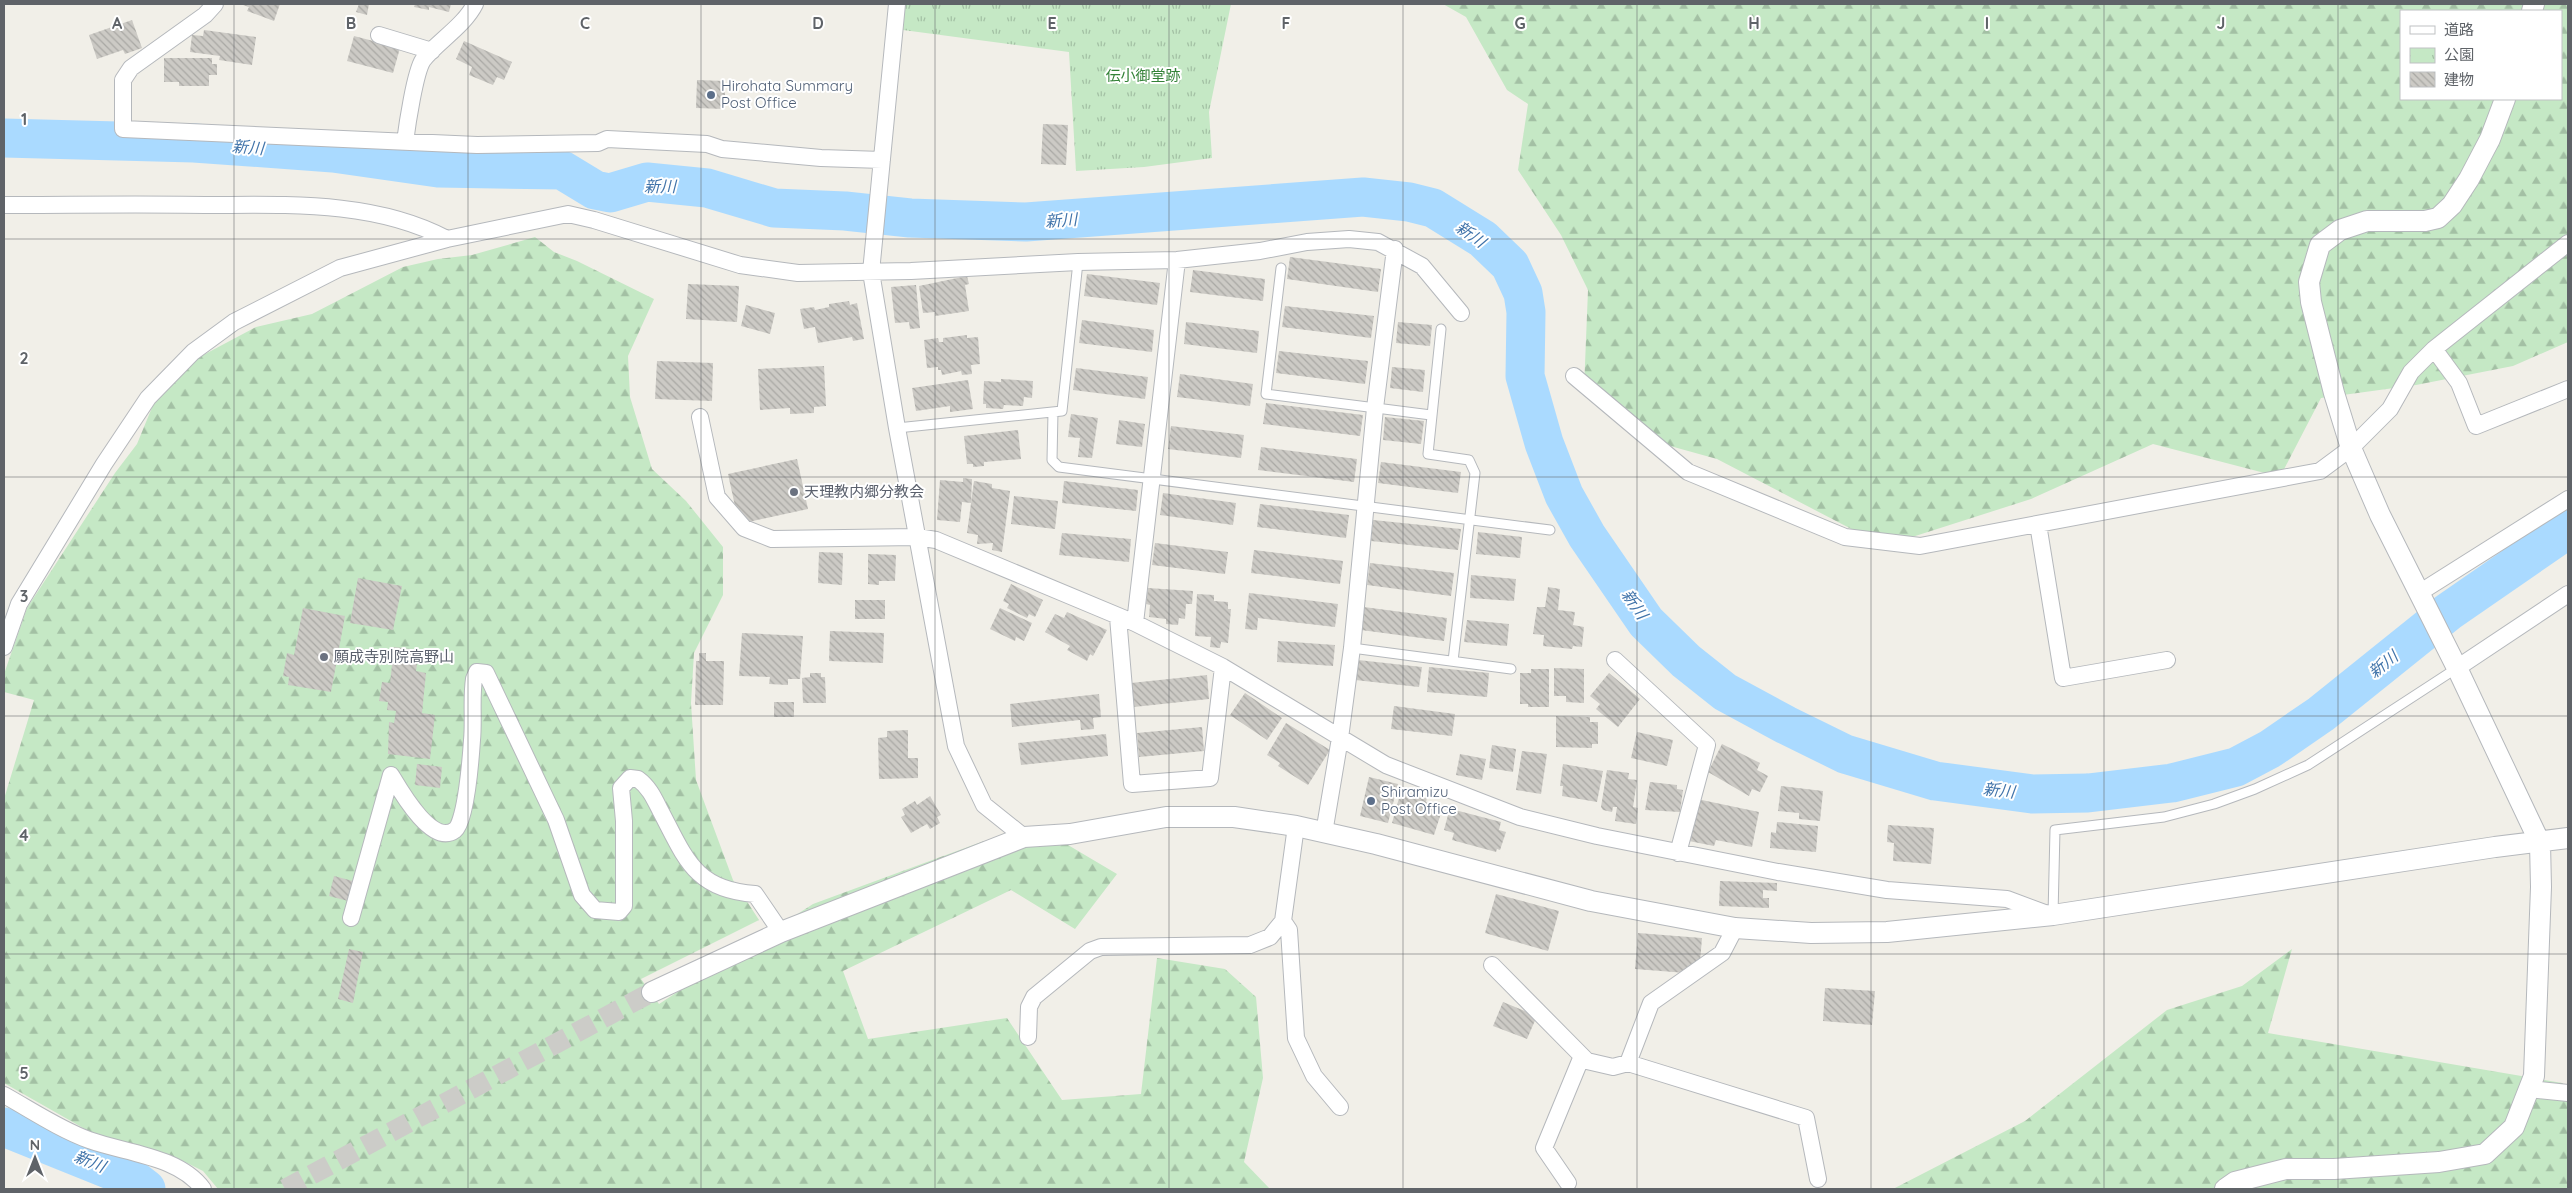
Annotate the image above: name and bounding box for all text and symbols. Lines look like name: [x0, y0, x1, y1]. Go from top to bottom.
legend: [2400, 10, 2562, 100]
text: A: [112, 13, 123, 33]
text: B: [346, 13, 356, 33]
text: C: [580, 13, 590, 33]
text: D: [812, 13, 824, 33]
text: E: [1047, 13, 1057, 33]
text: F: [1282, 13, 1291, 33]
text: G: [1514, 13, 1526, 33]
text: H: [1748, 13, 1760, 33]
text: I: [1985, 13, 1989, 33]
text: J: [2217, 13, 2225, 33]
text: 道路: [2444, 20, 2474, 39]
text: 公園: [2444, 45, 2474, 64]
park label: 伝小御堂跡: [1105, 66, 1181, 85]
text: 建物: [2444, 70, 2474, 89]
place label: Hirohata Summary Post Office: [721, 76, 853, 112]
marker: Hirohata Summary Post Office: [705, 89, 717, 101]
text: 1: [21, 109, 27, 129]
water label: 新川: [231, 136, 267, 158]
water label: 新川: [644, 176, 678, 196]
water label: 新川: [1044, 209, 1080, 231]
water label: 新川: [1452, 217, 1491, 253]
text: 2: [19, 348, 29, 368]
place label: 天理教内郷分教会: [804, 482, 924, 501]
marker: 天理教内郷分教会: [788, 486, 800, 498]
water label: 新川: [1618, 585, 1654, 624]
text: 3: [20, 586, 28, 606]
water label: 新川: [2364, 645, 2403, 682]
place label: 願成寺別院高野山: [334, 647, 454, 666]
marker: 願成寺別院高野山: [318, 651, 330, 663]
water label: 新川: [1982, 778, 2018, 802]
place label: Shiramizu Post Office: [1381, 782, 1457, 818]
marker: Shiramizu Post Office: [1365, 795, 1377, 807]
text: 4: [19, 825, 29, 845]
text: 5: [19, 1063, 29, 1083]
north arrow: [10, 1133, 60, 1183]
text: N: [30, 1136, 40, 1154]
water label: 新川: [71, 1146, 110, 1177]

